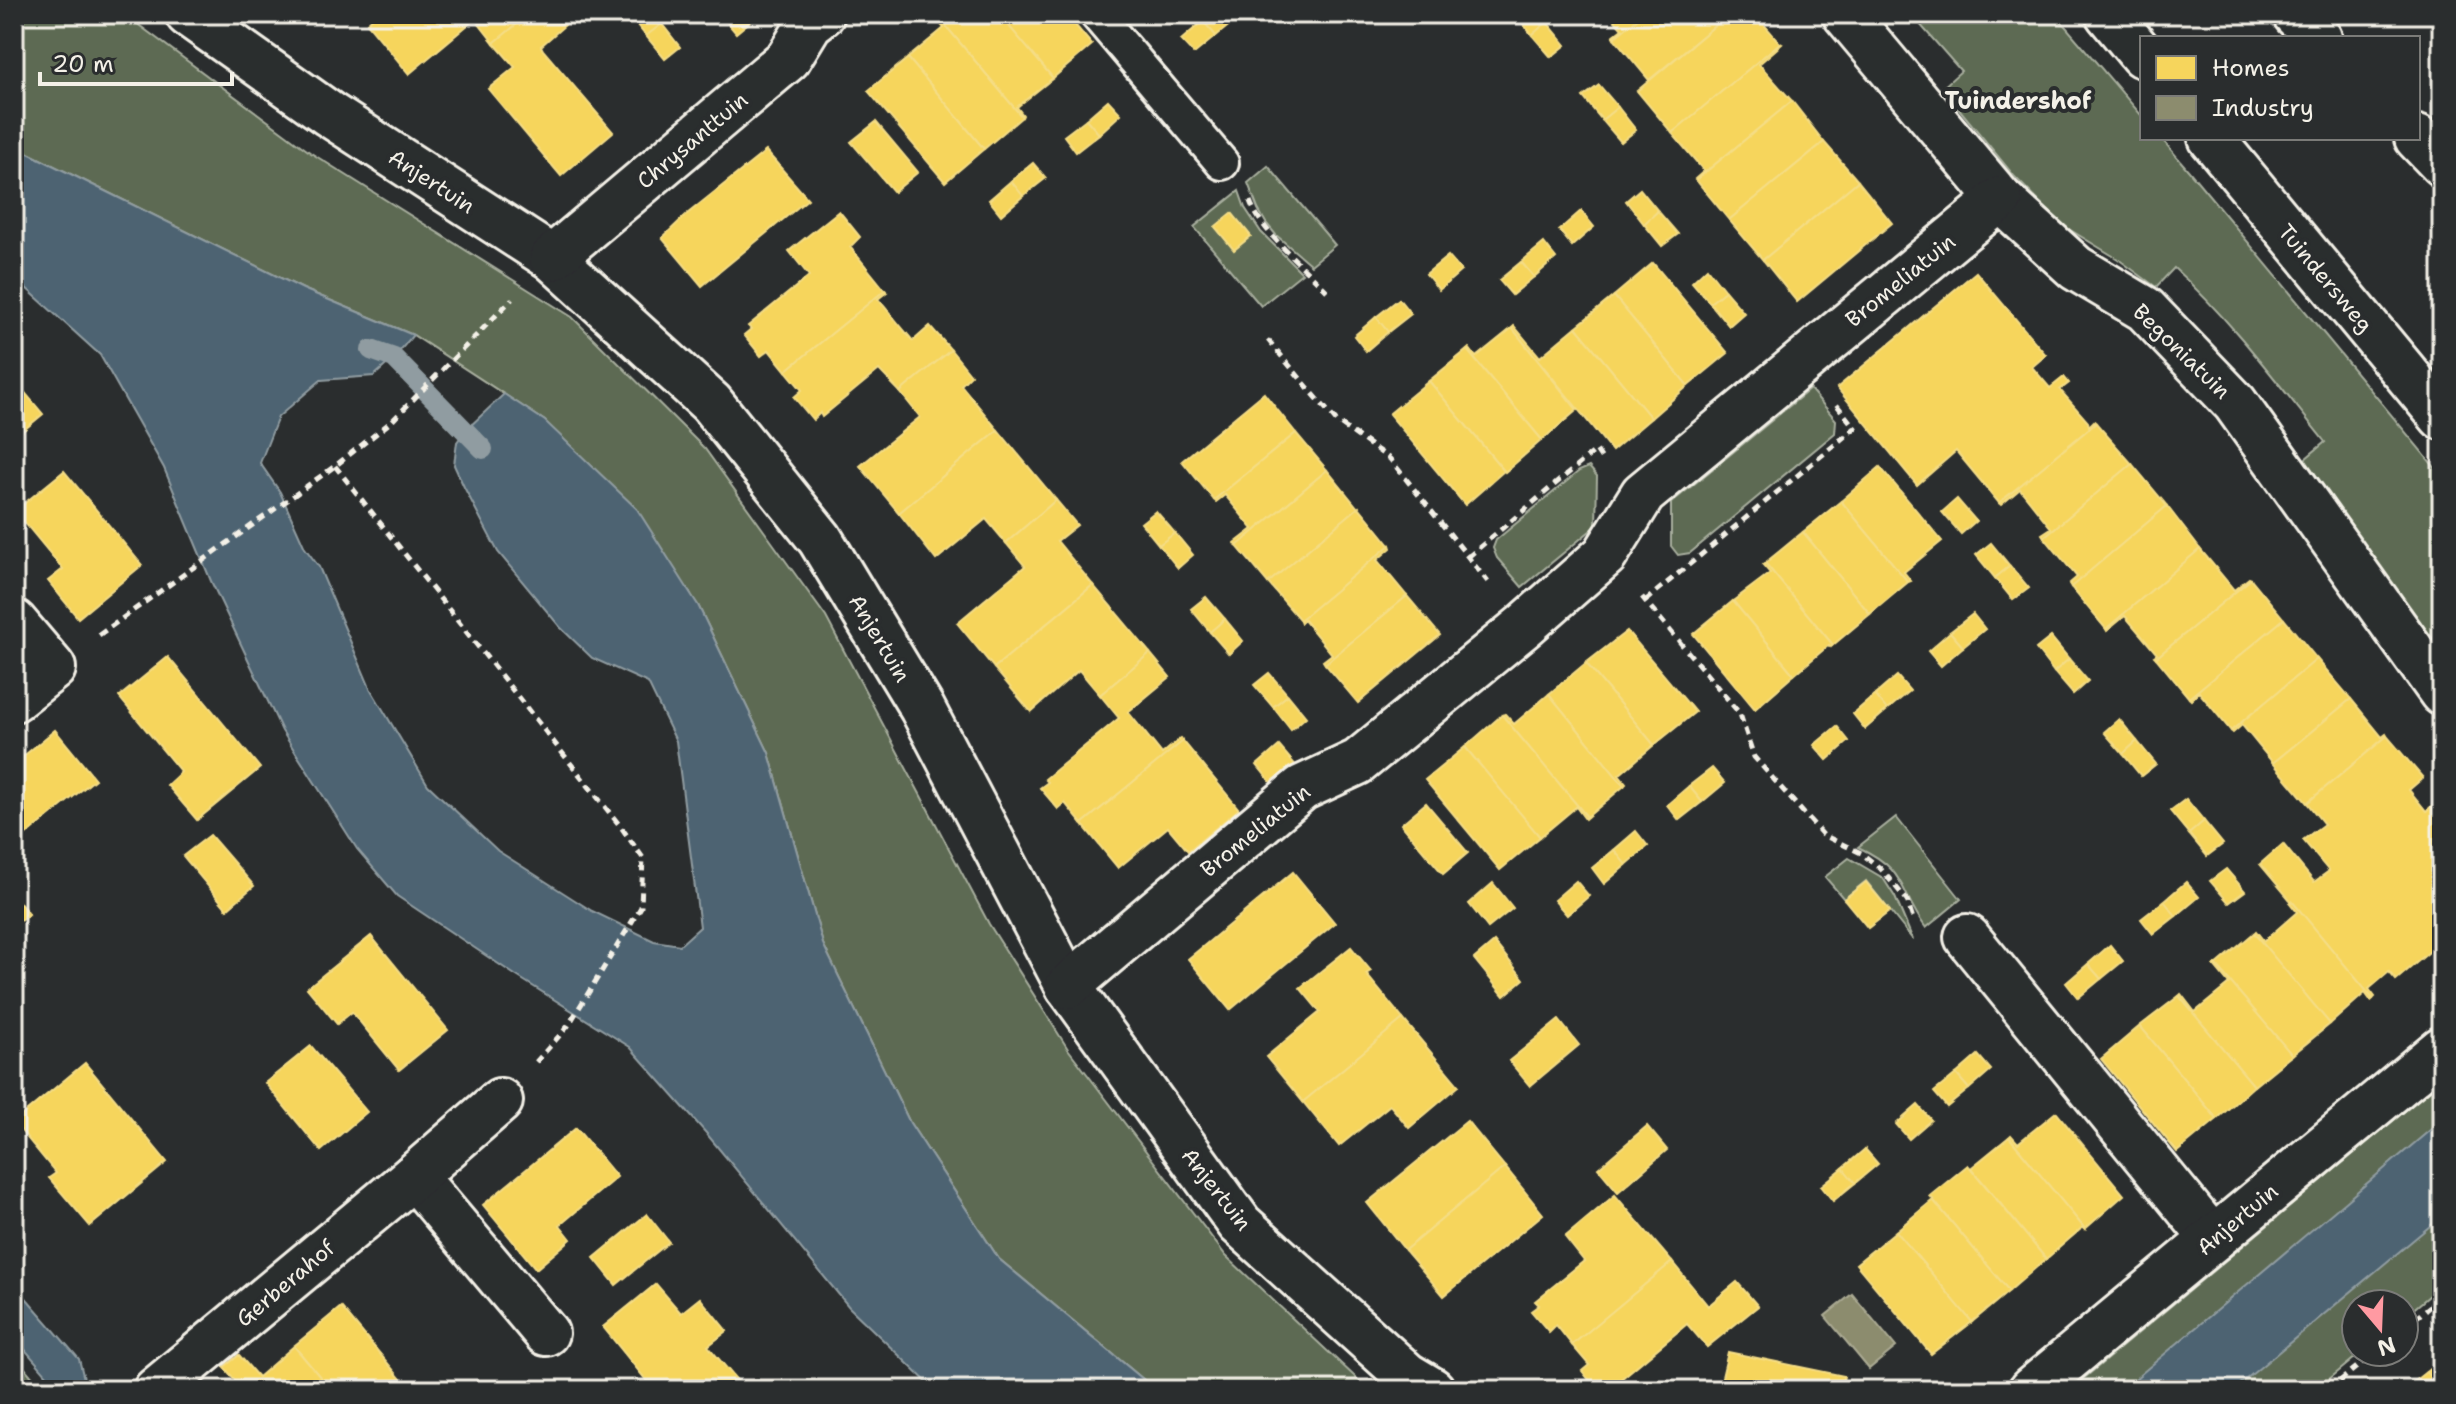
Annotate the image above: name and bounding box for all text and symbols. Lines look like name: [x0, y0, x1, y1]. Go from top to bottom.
scale bar: [40, 36, 232, 86]
legend: [2140, 36, 2420, 140]
text: 20 m: [52, 48, 114, 80]
text: Homes: [2212, 52, 2290, 84]
street label: Chrysanttuin: [631, 85, 754, 195]
district label: Tuindershof: [1944, 85, 2092, 117]
text: Industry: [2212, 92, 2314, 124]
street label: Anjertuin: [383, 143, 481, 220]
street label: Tuindersweg: [2272, 218, 2380, 339]
street label: Bromeliatuin: [1839, 227, 1961, 334]
street label: Begoniatuin: [2127, 297, 2237, 405]
street label: Anjertuin: [842, 589, 917, 688]
street label: Bromeliatuin: [1194, 777, 1316, 884]
street label: Anjertuin: [1175, 1142, 1258, 1237]
street label: Anjertuin: [2191, 1177, 2284, 1262]
street label: Gerberahof: [230, 1233, 342, 1333]
north arrow: [2340, 1288, 2420, 1368]
text: N: [2373, 1330, 2399, 1363]

